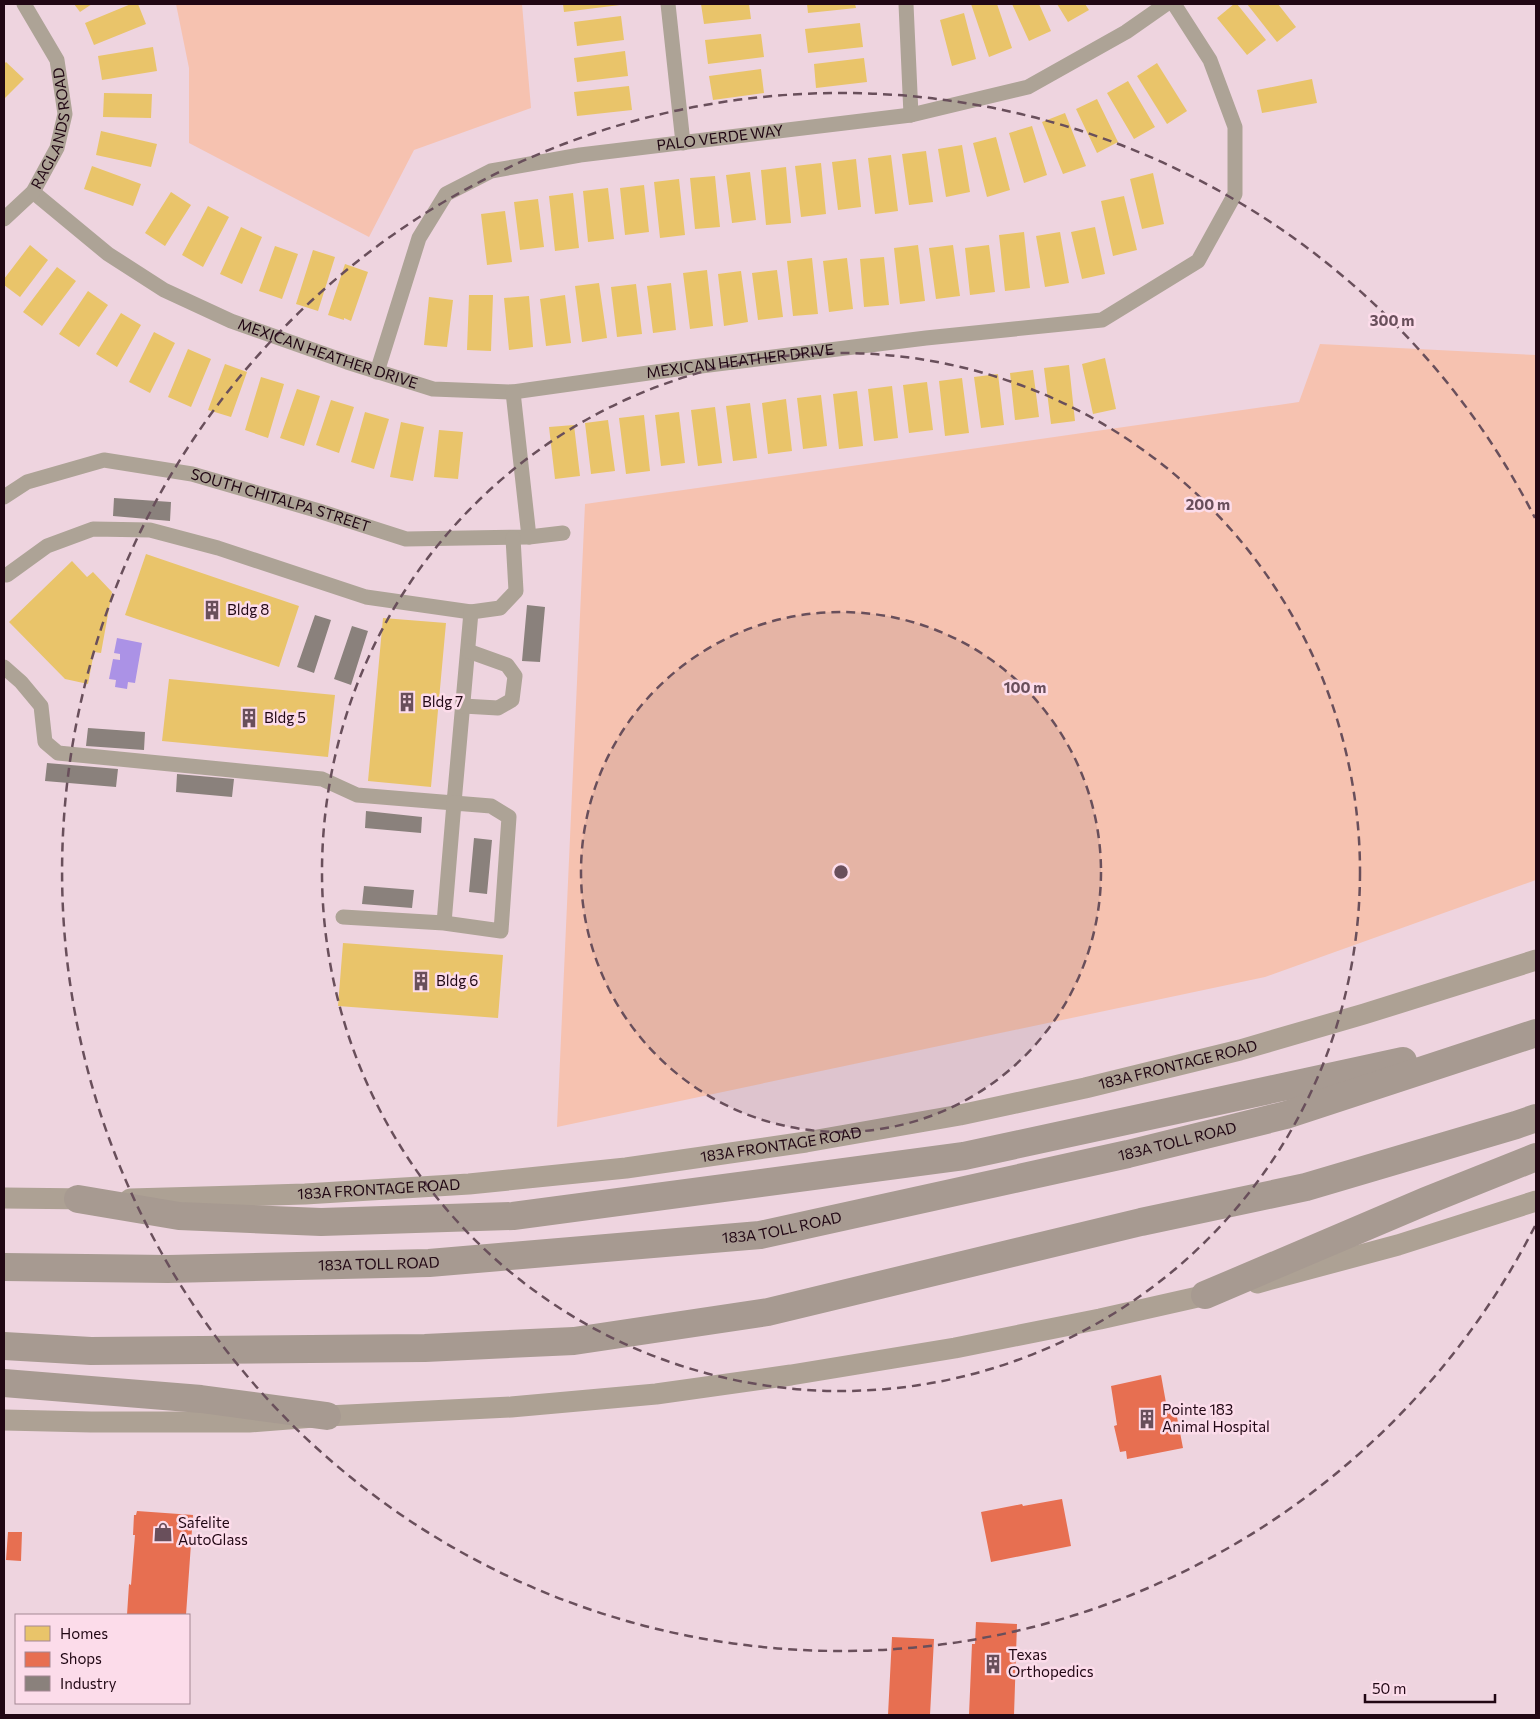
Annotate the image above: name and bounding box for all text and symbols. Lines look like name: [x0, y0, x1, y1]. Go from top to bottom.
street label: RAGLANDS ROAD: [27, 66, 73, 192]
street label: PALO VERDE WAY: [655, 120, 784, 154]
text: 300 m: [1370, 311, 1414, 329]
street label: MEXICAN HEATHER DRIVE: [236, 314, 420, 392]
street label: MEXICAN HEATHER DRIVE: [645, 340, 835, 381]
street label: SOUTH CHITALPA STREET: [189, 464, 373, 535]
text: 200 m: [1186, 495, 1230, 513]
building icon: Bldg 8: [201, 599, 223, 621]
place label: Bldg 8: [227, 600, 269, 618]
text: 100 m: [1004, 678, 1046, 696]
building icon: Bldg 7: [396, 691, 418, 713]
place label: Bldg 7: [422, 692, 463, 710]
building icon: Bldg 5: [238, 707, 260, 729]
place label: Bldg 5: [264, 708, 306, 726]
centre of rings: [832, 863, 850, 881]
building icon: Bldg 6: [410, 970, 432, 992]
place label: Bldg 6: [436, 971, 478, 989]
street label: 183A FRONTAGE ROAD: [1096, 1035, 1259, 1092]
street label: 183A TOLL ROAD: [1116, 1118, 1238, 1164]
street label: 183A FRONTAGE ROAD: [699, 1122, 863, 1165]
street label: 183A FRONTAGE ROAD: [297, 1175, 461, 1202]
street label: 183A TOLL ROAD: [721, 1207, 843, 1246]
street label: 183A TOLL ROAD: [318, 1252, 440, 1274]
place label: Pointe 183 Animal Hospital: [1162, 1400, 1270, 1435]
building icon: Pointe 183 Animal Hospital: [1136, 1408, 1158, 1430]
place label: Safelite AutoGlass: [178, 1513, 248, 1548]
shop icon: Safelite AutoGlass: [152, 1521, 174, 1543]
legend: [15, 1614, 190, 1704]
text: Homes: [60, 1624, 108, 1642]
place label: Texas Orthopedics: [1008, 1645, 1094, 1680]
text: Shops: [60, 1649, 102, 1667]
building icon: Texas Orthopedics: [982, 1653, 1004, 1675]
scale bar: [1365, 1672, 1495, 1704]
text: Industry: [60, 1674, 117, 1692]
text: 50 m: [1372, 1679, 1406, 1697]

